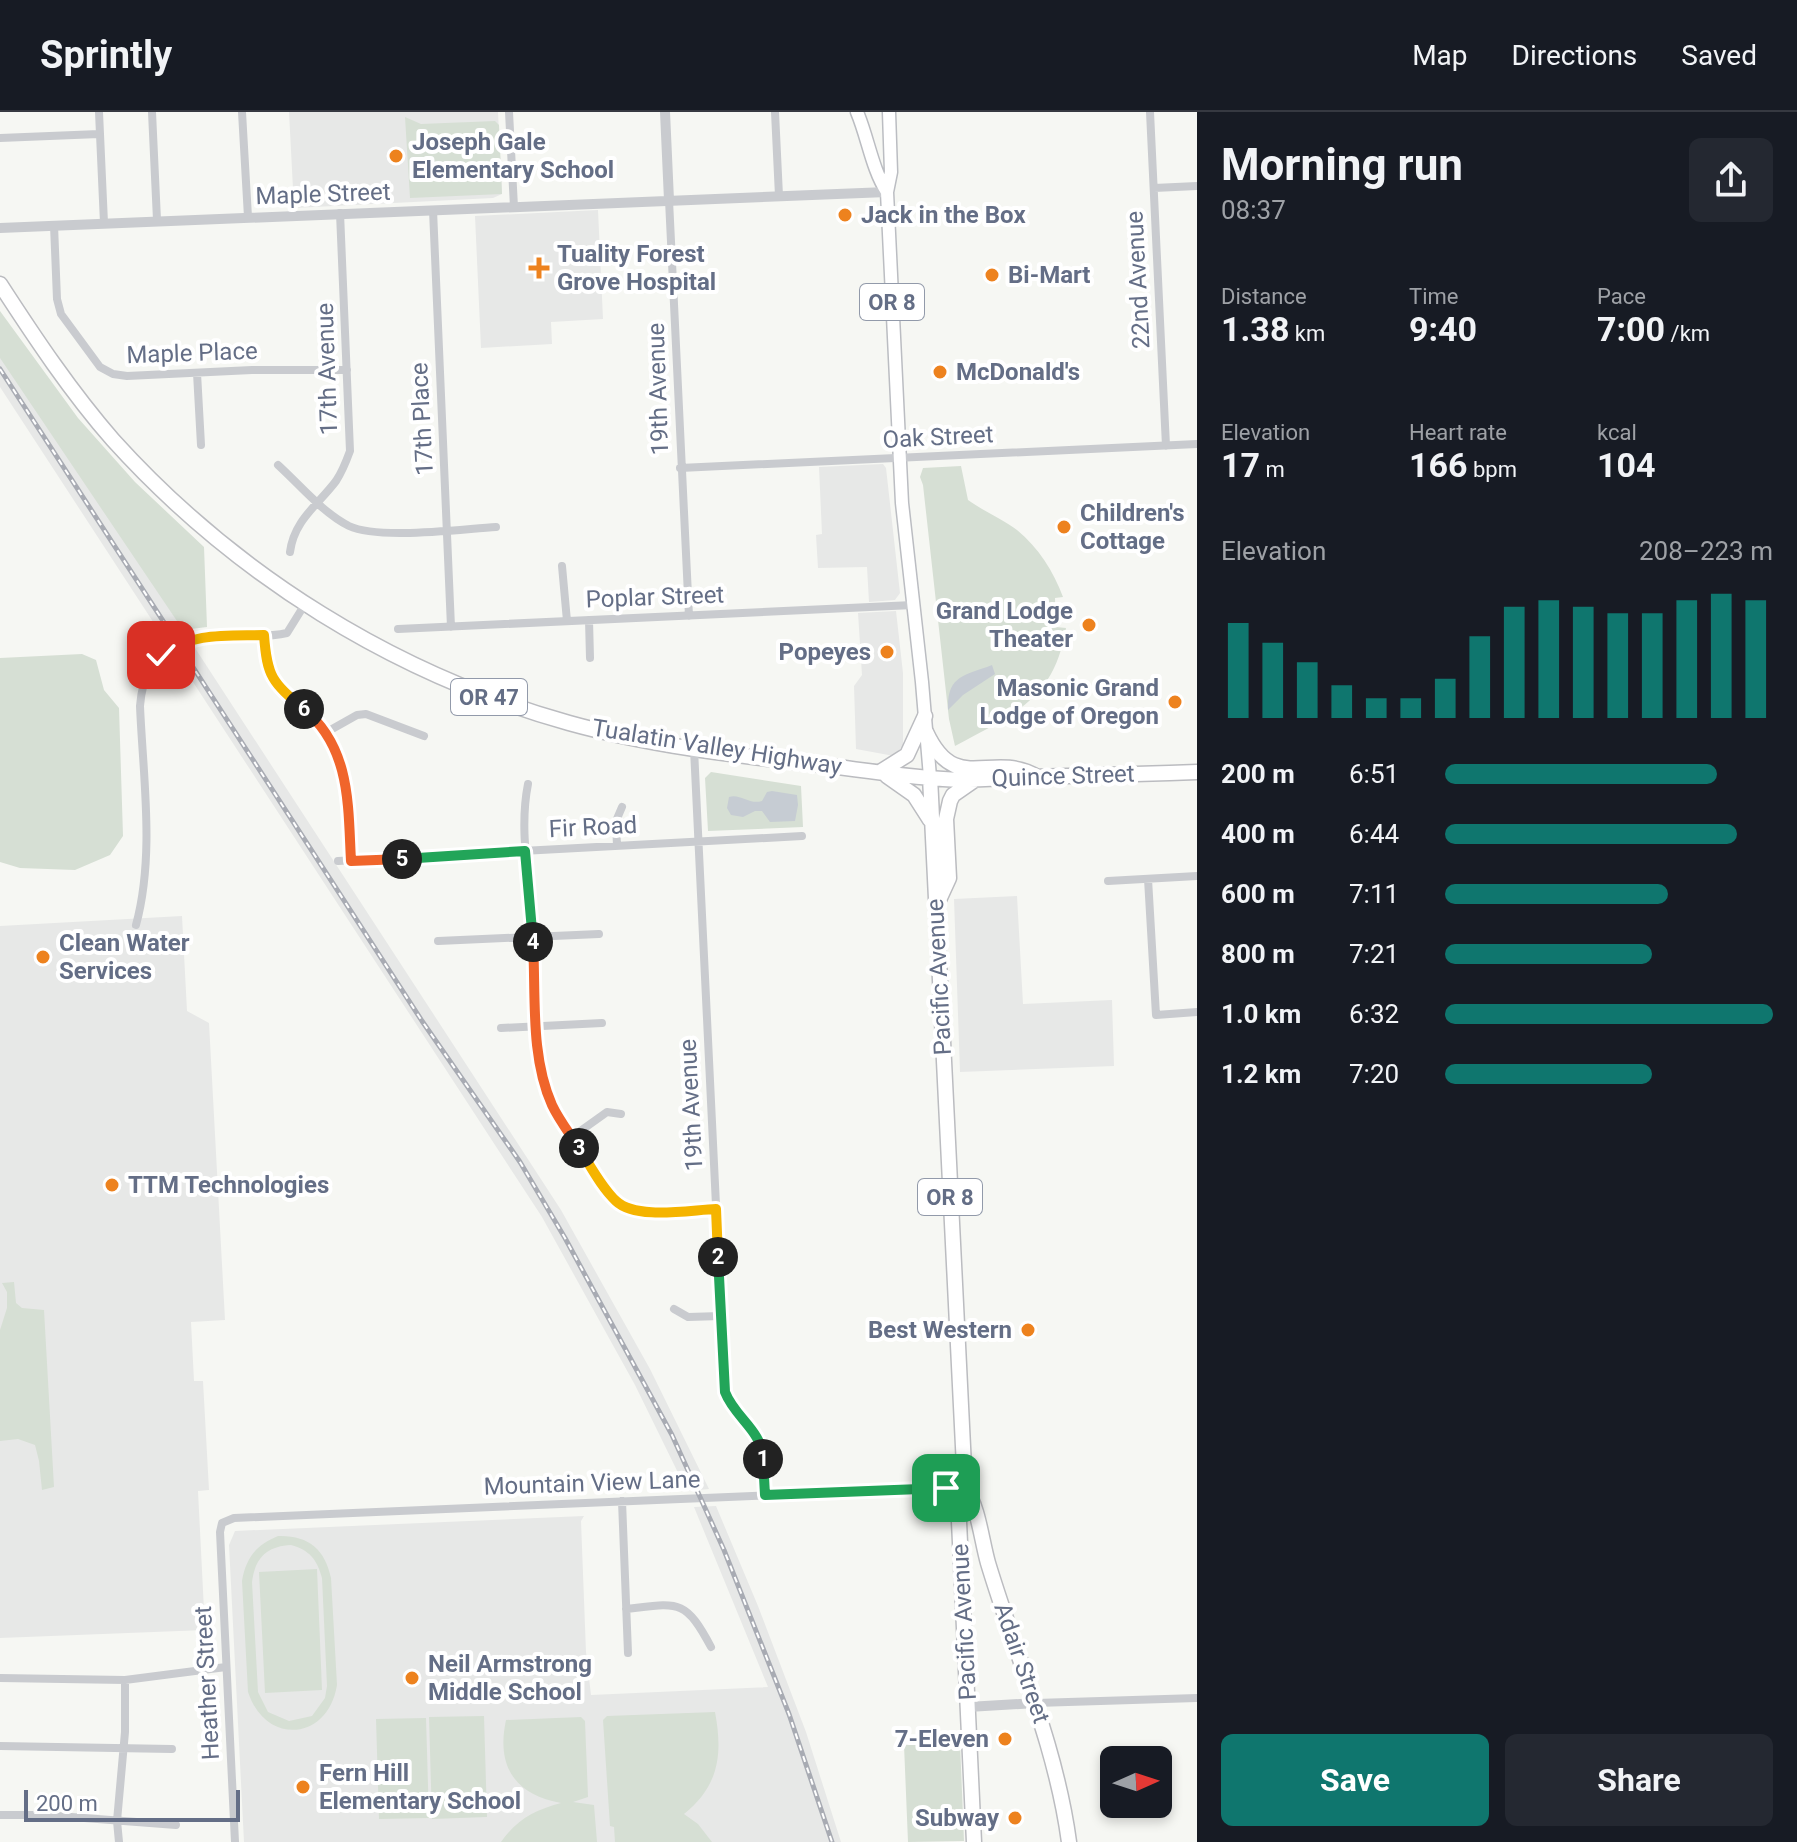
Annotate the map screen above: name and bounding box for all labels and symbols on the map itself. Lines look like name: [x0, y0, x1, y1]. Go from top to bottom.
place label: Joseph Gale Elementary School: [412, 128, 614, 184]
marker: Joseph Gale Elementary School: [387, 147, 405, 165]
street label: Maple Street: [255, 178, 391, 210]
place label: Jack in the Box: [861, 201, 1026, 229]
marker: Jack in the Box: [836, 206, 854, 224]
street label: 22nd Avenue: [1120, 210, 1156, 350]
place label: Tuality Forest Grove Hospital: [557, 240, 716, 296]
marker: Tuality Forest Grove Hospital: [528, 257, 550, 279]
place label: Bi-Mart: [1008, 261, 1090, 289]
marker: Bi-Mart: [983, 266, 1001, 284]
road number: OR 8: [860, 284, 924, 320]
street label: 17th Avenue: [311, 302, 343, 436]
street label: 19th Avenue: [642, 322, 674, 456]
street label: Maple Place: [126, 337, 258, 369]
place label: McDonald's: [956, 358, 1080, 386]
street label: 17th Place: [405, 362, 439, 476]
marker: McDonald's: [931, 363, 949, 381]
street label: Oak Street: [882, 420, 994, 454]
place label: Children's Cottage: [1080, 499, 1184, 555]
marker: Children's Cottage: [1055, 518, 1073, 536]
street label: Poplar Street: [585, 581, 725, 613]
place label: Grand Lodge Theater: [936, 597, 1073, 653]
marker: Grand Lodge Theater: [1080, 616, 1098, 634]
pin: [127, 621, 195, 689]
place label: Popeyes: [779, 638, 871, 666]
marker: Popeyes: [878, 643, 896, 661]
place label: Masonic Grand Lodge of Oregon: [979, 674, 1159, 730]
road number: OR 47: [451, 679, 527, 715]
pin: 6: [284, 689, 324, 729]
marker: Masonic Grand Lodge of Oregon: [1166, 693, 1184, 711]
street label: Tualatin Valley Highway: [590, 713, 845, 781]
street label: Quince Street: [991, 760, 1135, 792]
street label: Fir Road: [548, 811, 638, 843]
pin: 5: [382, 839, 422, 879]
street label: Pacific Avenue: [921, 898, 957, 1056]
pin: 4: [513, 922, 553, 962]
place label: Clean Water Services: [59, 929, 190, 985]
marker: Clean Water Services: [34, 948, 52, 966]
street label: 19th Avenue: [674, 1038, 708, 1172]
pin: 3: [559, 1128, 599, 1168]
place label: TTM Technologies: [128, 1171, 329, 1199]
marker: TTM Technologies: [103, 1176, 121, 1194]
road number: OR 8: [918, 1179, 982, 1215]
pin: 2: [698, 1237, 738, 1277]
place label: Best Western: [868, 1316, 1012, 1344]
marker: Best Western: [1019, 1321, 1037, 1339]
pin: 1: [743, 1439, 783, 1479]
pin: [912, 1454, 980, 1522]
street label: Mountain View Lane: [483, 1465, 701, 1501]
street label: Pacific Avenue: [946, 1543, 982, 1701]
street label: Adair Street: [988, 1599, 1056, 1727]
street label: Heather Street: [189, 1605, 225, 1761]
place label: Neil Armstrong Middle School: [428, 1650, 592, 1706]
marker: Neil Armstrong Middle School: [403, 1669, 421, 1687]
place label: 7-Eleven: [895, 1725, 989, 1753]
marker: 7-Eleven: [996, 1730, 1014, 1748]
north arrow: [1100, 1746, 1172, 1818]
place label: Fern Hill Elementary School: [319, 1759, 521, 1815]
marker: Fern Hill Elementary School: [294, 1778, 312, 1796]
scale bar: [24, 1786, 240, 1822]
place label: Subway: [915, 1804, 1000, 1832]
marker: Subway: [1006, 1809, 1024, 1827]

